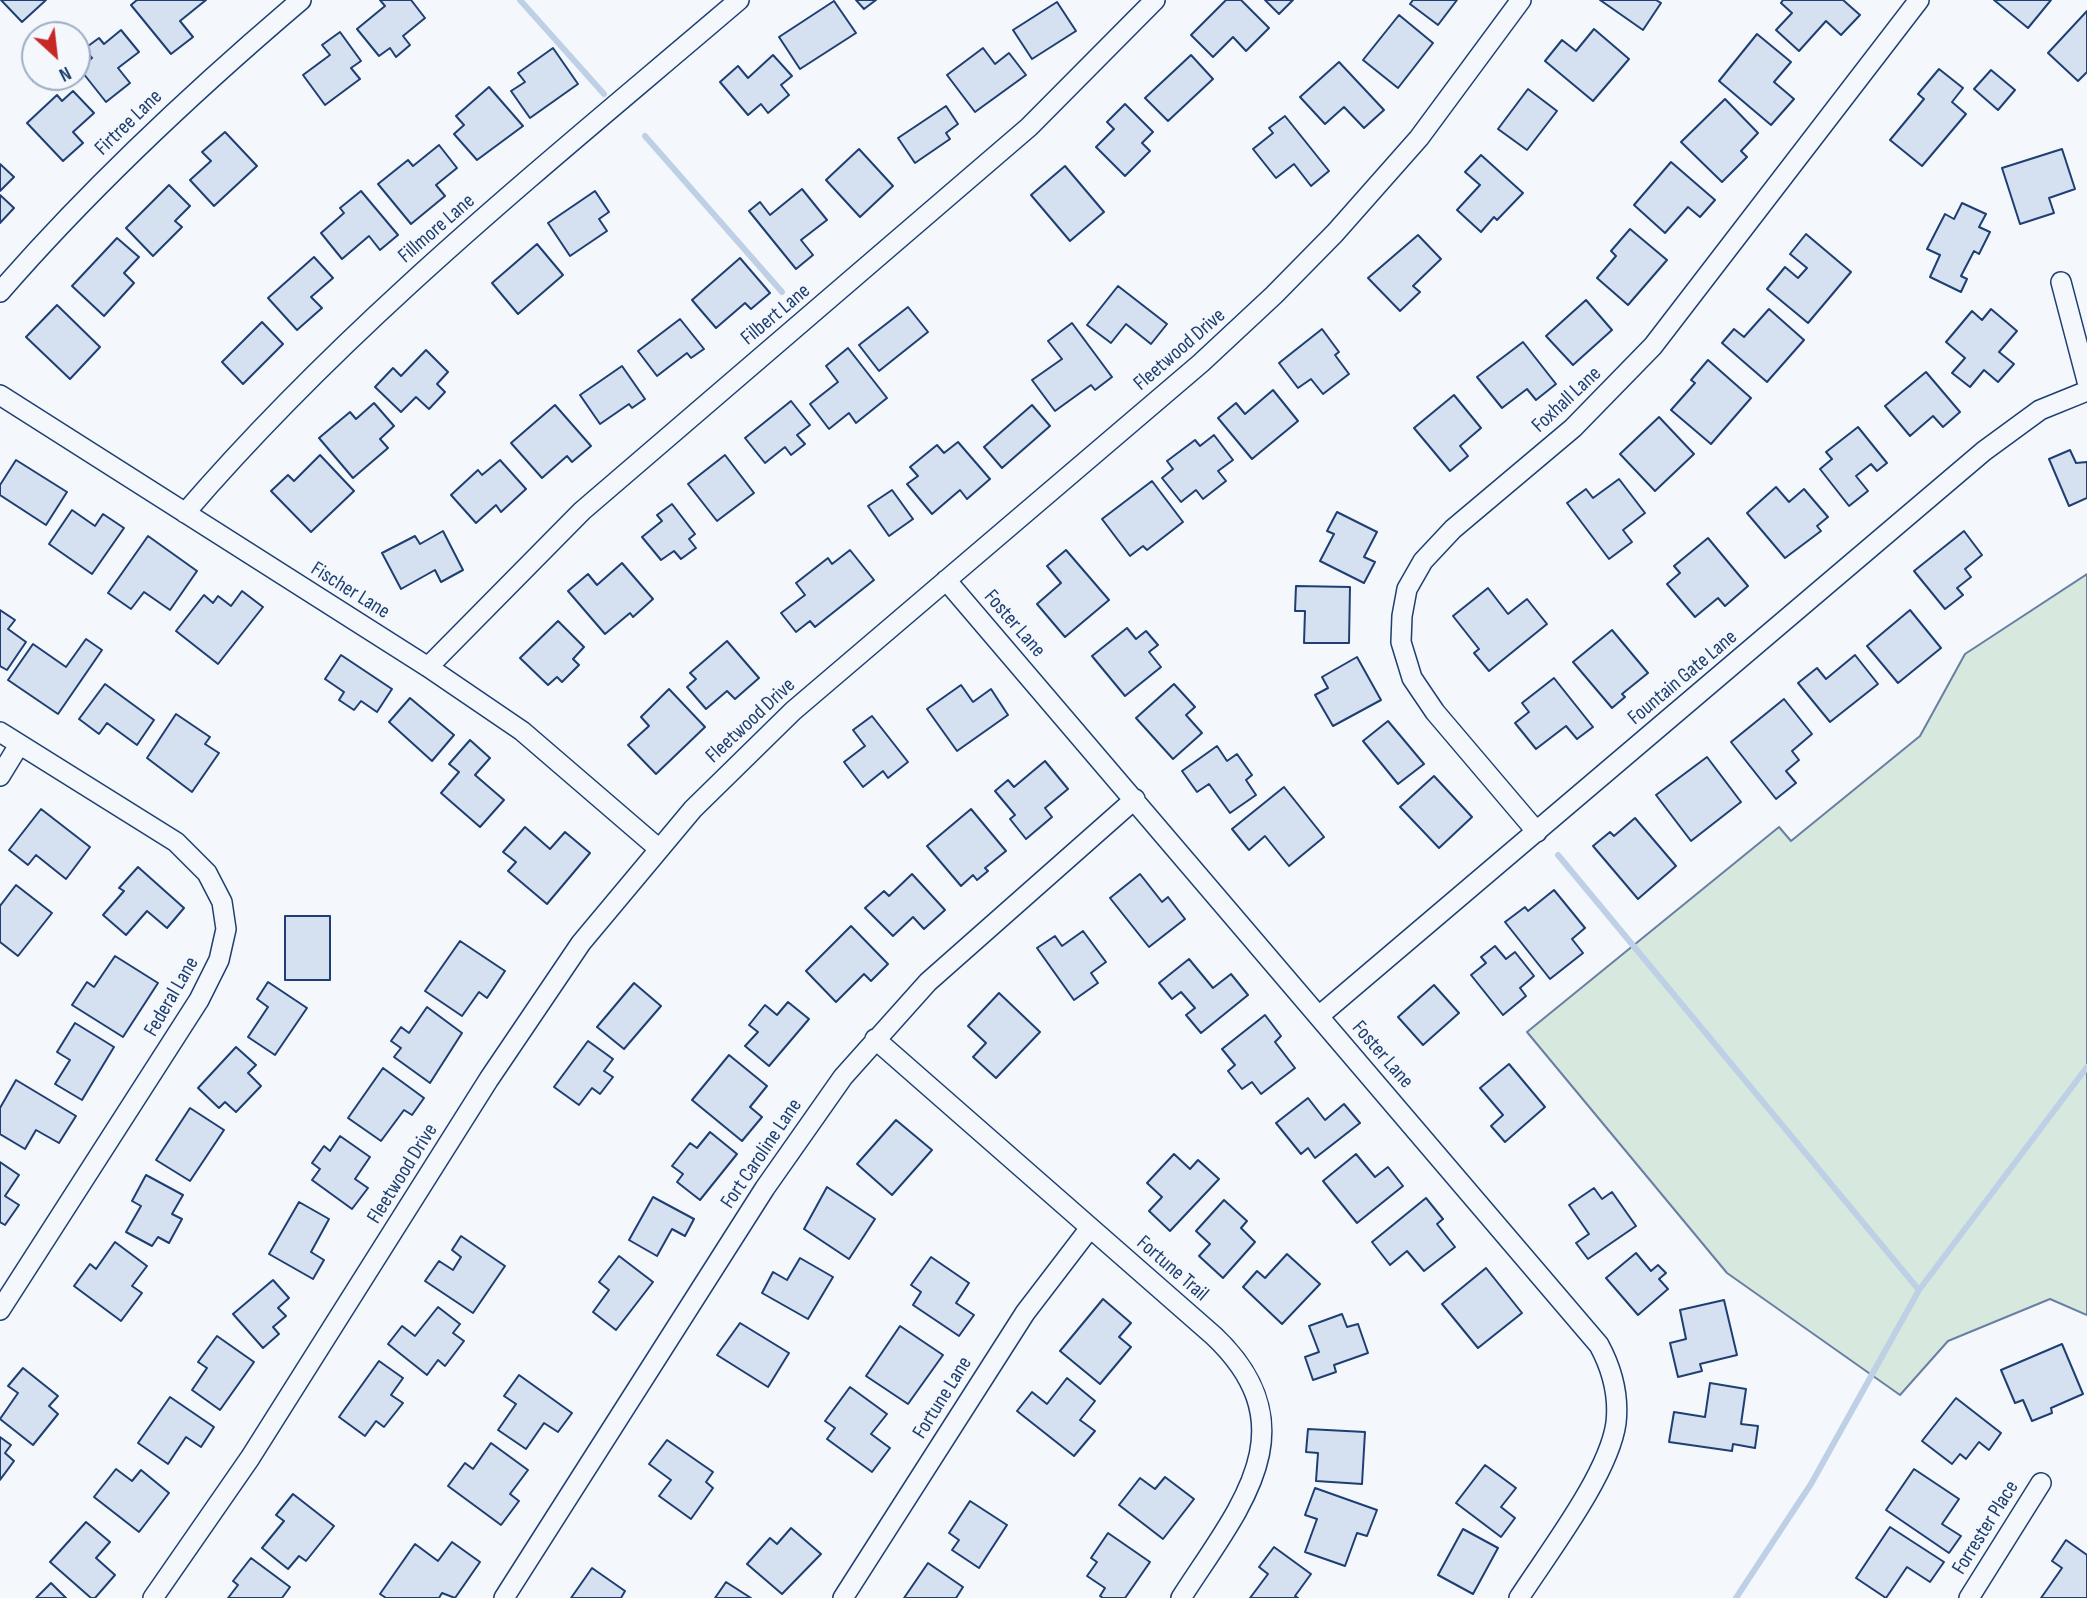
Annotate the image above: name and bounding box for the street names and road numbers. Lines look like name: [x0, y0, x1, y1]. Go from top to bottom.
street label: Firtree Lane: [90, 85, 168, 161]
street label: Fillmore Lane: [394, 189, 480, 269]
street label: Filbert Lane: [736, 279, 816, 351]
street label: Fleetwood Drive: [1129, 303, 1231, 397]
street label: Foxhall Lane: [1527, 362, 1607, 438]
street label: Fischer Lane: [306, 557, 394, 625]
street label: Foster Lane: [978, 585, 1050, 663]
street label: Fountain Gate Lane: [1623, 625, 1743, 731]
street label: Fleetwood Drive: [701, 673, 801, 769]
street label: Federal Lane: [139, 953, 205, 1041]
street label: Foster Lane: [1346, 1016, 1418, 1094]
street label: Fort Caroline Lane: [716, 1094, 808, 1214]
street label: Fleetwood Drive: [362, 1119, 444, 1229]
street label: Fortune Trail: [1131, 1231, 1213, 1307]
street label: Fortune Lane: [908, 1352, 978, 1444]
street label: Forrester Place: [1947, 1476, 2025, 1580]

